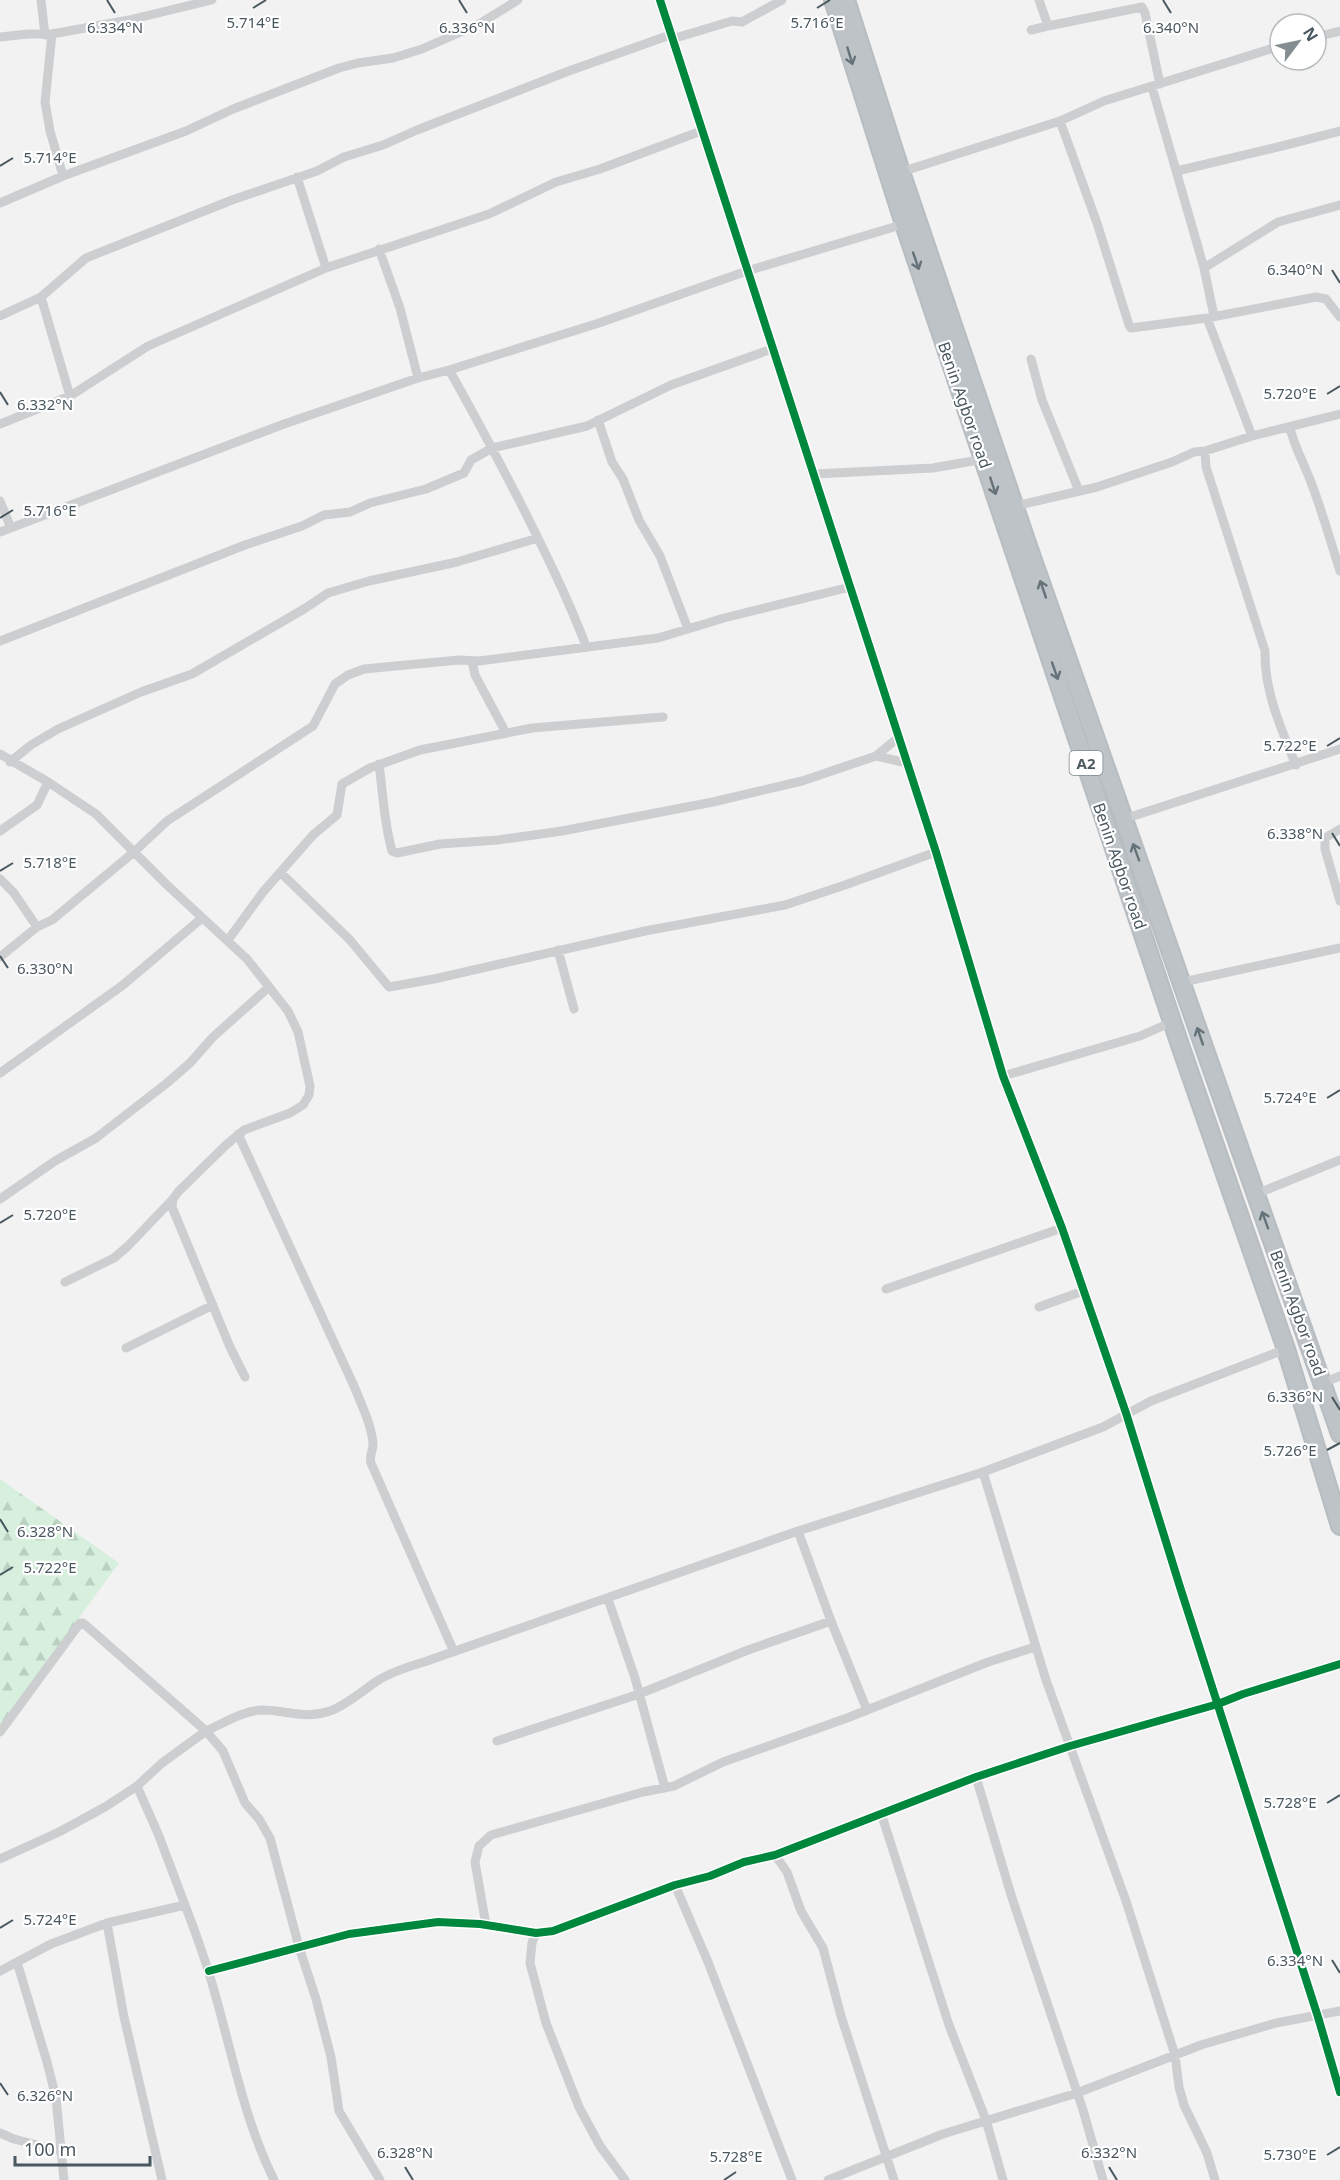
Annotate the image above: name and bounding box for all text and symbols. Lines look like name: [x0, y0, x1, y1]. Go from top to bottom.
text: 5.714°E: [226, 12, 280, 32]
text: 5.716°E: [790, 12, 844, 32]
north arrow: [1268, 12, 1328, 72]
text: 6.334°N: [87, 17, 143, 37]
text: 6.336°N: [439, 17, 495, 37]
text: 6.340°N: [1143, 17, 1199, 37]
text: N: [1298, 23, 1323, 45]
one-way arrow: [845, 46, 856, 65]
text: 5.714°E: [23, 147, 77, 167]
one-way arrow: [912, 252, 923, 270]
text: 6.340°N: [1267, 259, 1323, 279]
street label: Benin Agbor road: [933, 339, 997, 471]
text: 5.720°E: [1263, 383, 1317, 403]
text: 6.332°N: [17, 394, 73, 414]
one-way arrow: [988, 476, 999, 495]
text: 5.716°E: [23, 500, 77, 520]
one-way arrow: [1037, 580, 1048, 599]
one-way arrow: [1050, 661, 1061, 680]
text: 5.722°E: [1263, 735, 1317, 755]
road number: A2: [1070, 751, 1102, 775]
street label: Benin Agbor road: [1088, 800, 1152, 932]
text: 6.338°N: [1267, 823, 1323, 843]
one-way arrow: [1130, 843, 1141, 862]
text: 5.718°E: [23, 852, 77, 872]
text: 6.330°N: [17, 958, 73, 978]
one-way arrow: [1193, 1028, 1204, 1046]
text: 5.724°E: [1263, 1087, 1317, 1107]
text: 5.720°E: [23, 1204, 77, 1224]
one-way arrow: [1259, 1211, 1270, 1230]
street label: Benin Agbor road: [1265, 1247, 1331, 1379]
text: 6.336°N: [1267, 1386, 1323, 1406]
text: 5.726°E: [1263, 1440, 1317, 1460]
text: 6.328°N: [17, 1521, 73, 1541]
text: 5.722°E: [23, 1557, 77, 1577]
text: 5.728°E: [1263, 1792, 1317, 1812]
text: 5.724°E: [23, 1909, 77, 1929]
text: 6.334°N: [1267, 1950, 1323, 1970]
text: 6.326°N: [17, 2085, 73, 2105]
scale bar: [15, 2129, 150, 2167]
text: 100 m: [24, 2137, 76, 2161]
text: 6.328°N: [377, 2142, 433, 2162]
text: 6.332°N: [1081, 2142, 1137, 2162]
text: 5.730°E: [1263, 2144, 1317, 2164]
text: 5.728°E: [709, 2146, 763, 2166]

